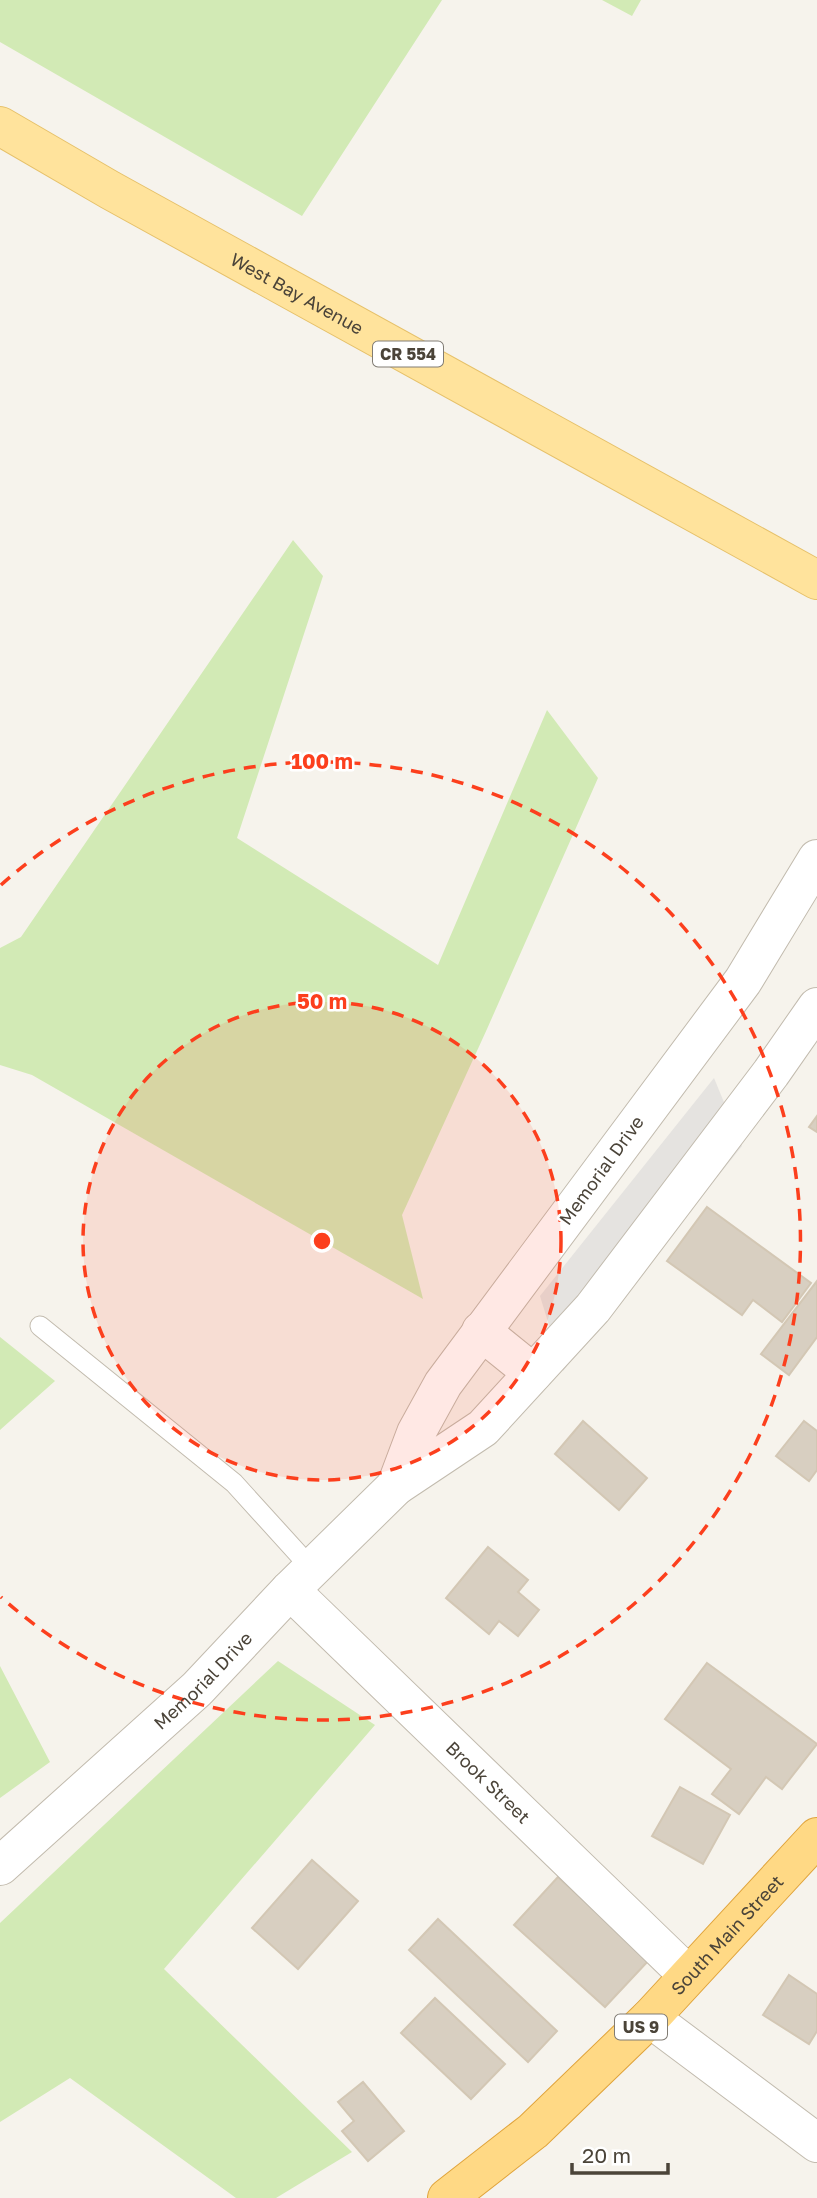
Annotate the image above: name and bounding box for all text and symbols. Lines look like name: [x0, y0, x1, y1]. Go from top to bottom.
street label: West Bay Avenue: [227, 248, 367, 339]
road number: CR 554: [373, 342, 443, 366]
text: 100 m: [291, 748, 353, 774]
text: 50 m: [297, 988, 347, 1014]
street label: Memorial Drive: [554, 1111, 648, 1229]
centre of rings: [310, 1229, 334, 1253]
street label: Memorial Drive: [149, 1627, 256, 1734]
street label: Brook Street: [442, 1736, 535, 1828]
street label: South Main Street: [666, 1870, 788, 1999]
road number: US 9: [615, 2014, 667, 2039]
scale bar: [572, 2132, 668, 2176]
text: 20 m: [582, 2142, 631, 2168]

